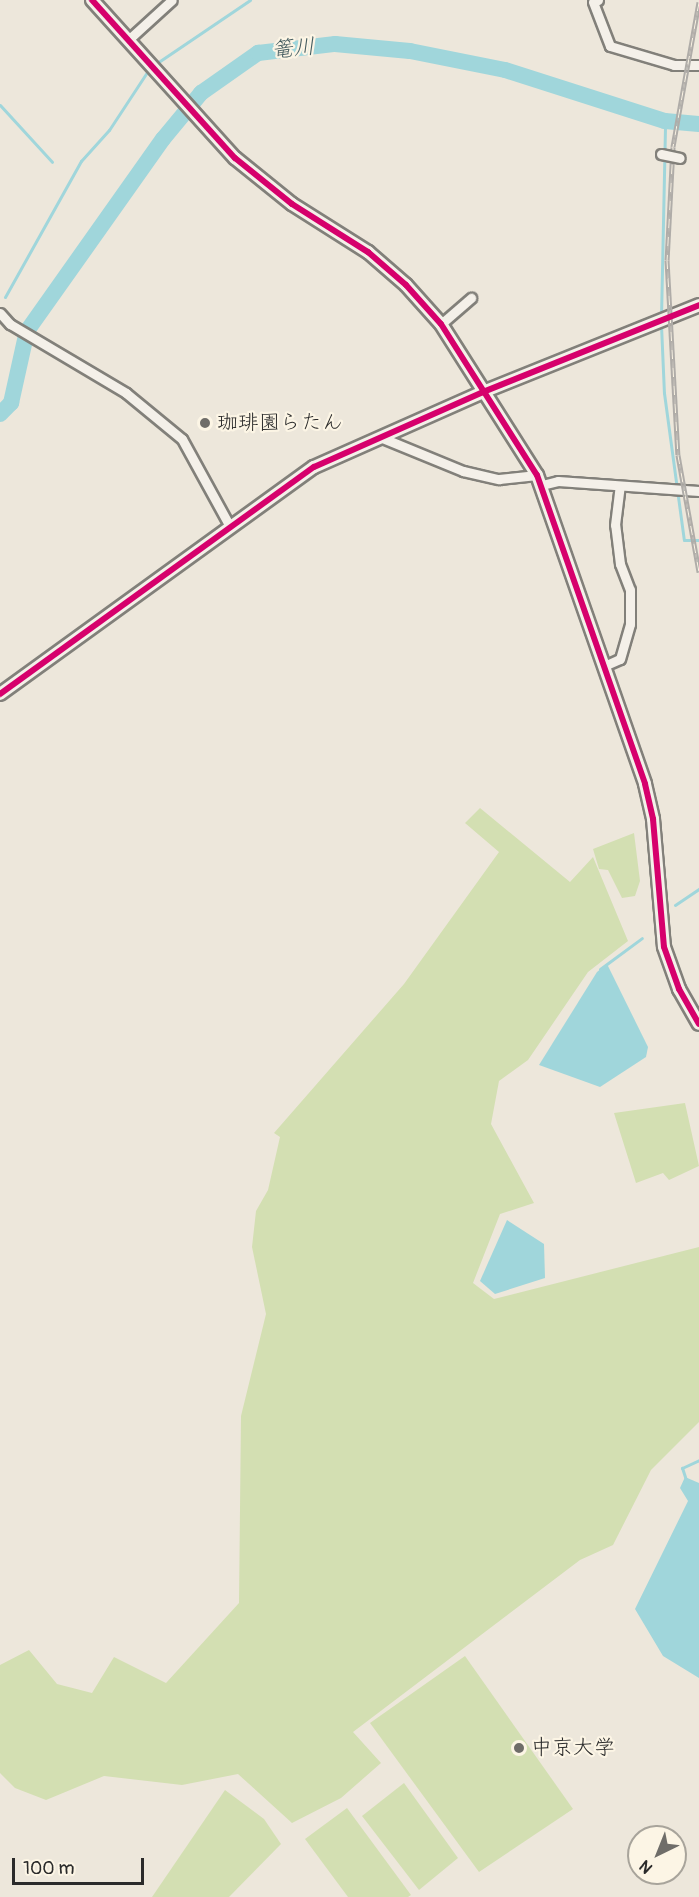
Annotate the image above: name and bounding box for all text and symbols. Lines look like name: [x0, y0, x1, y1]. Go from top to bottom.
water label: 篭川: [270, 34, 316, 64]
place label: 珈琲園らたん: [217, 410, 343, 436]
marker: 珈琲園らたん: [198, 416, 212, 430]
place label: 中京大学: [531, 1735, 615, 1761]
marker: 中京大学: [512, 1741, 526, 1755]
north arrow: [627, 1825, 687, 1885]
scale bar: [15, 1846, 147, 1884]
text: N: [635, 1856, 657, 1878]
text: 100 m: [23, 1857, 75, 1880]

